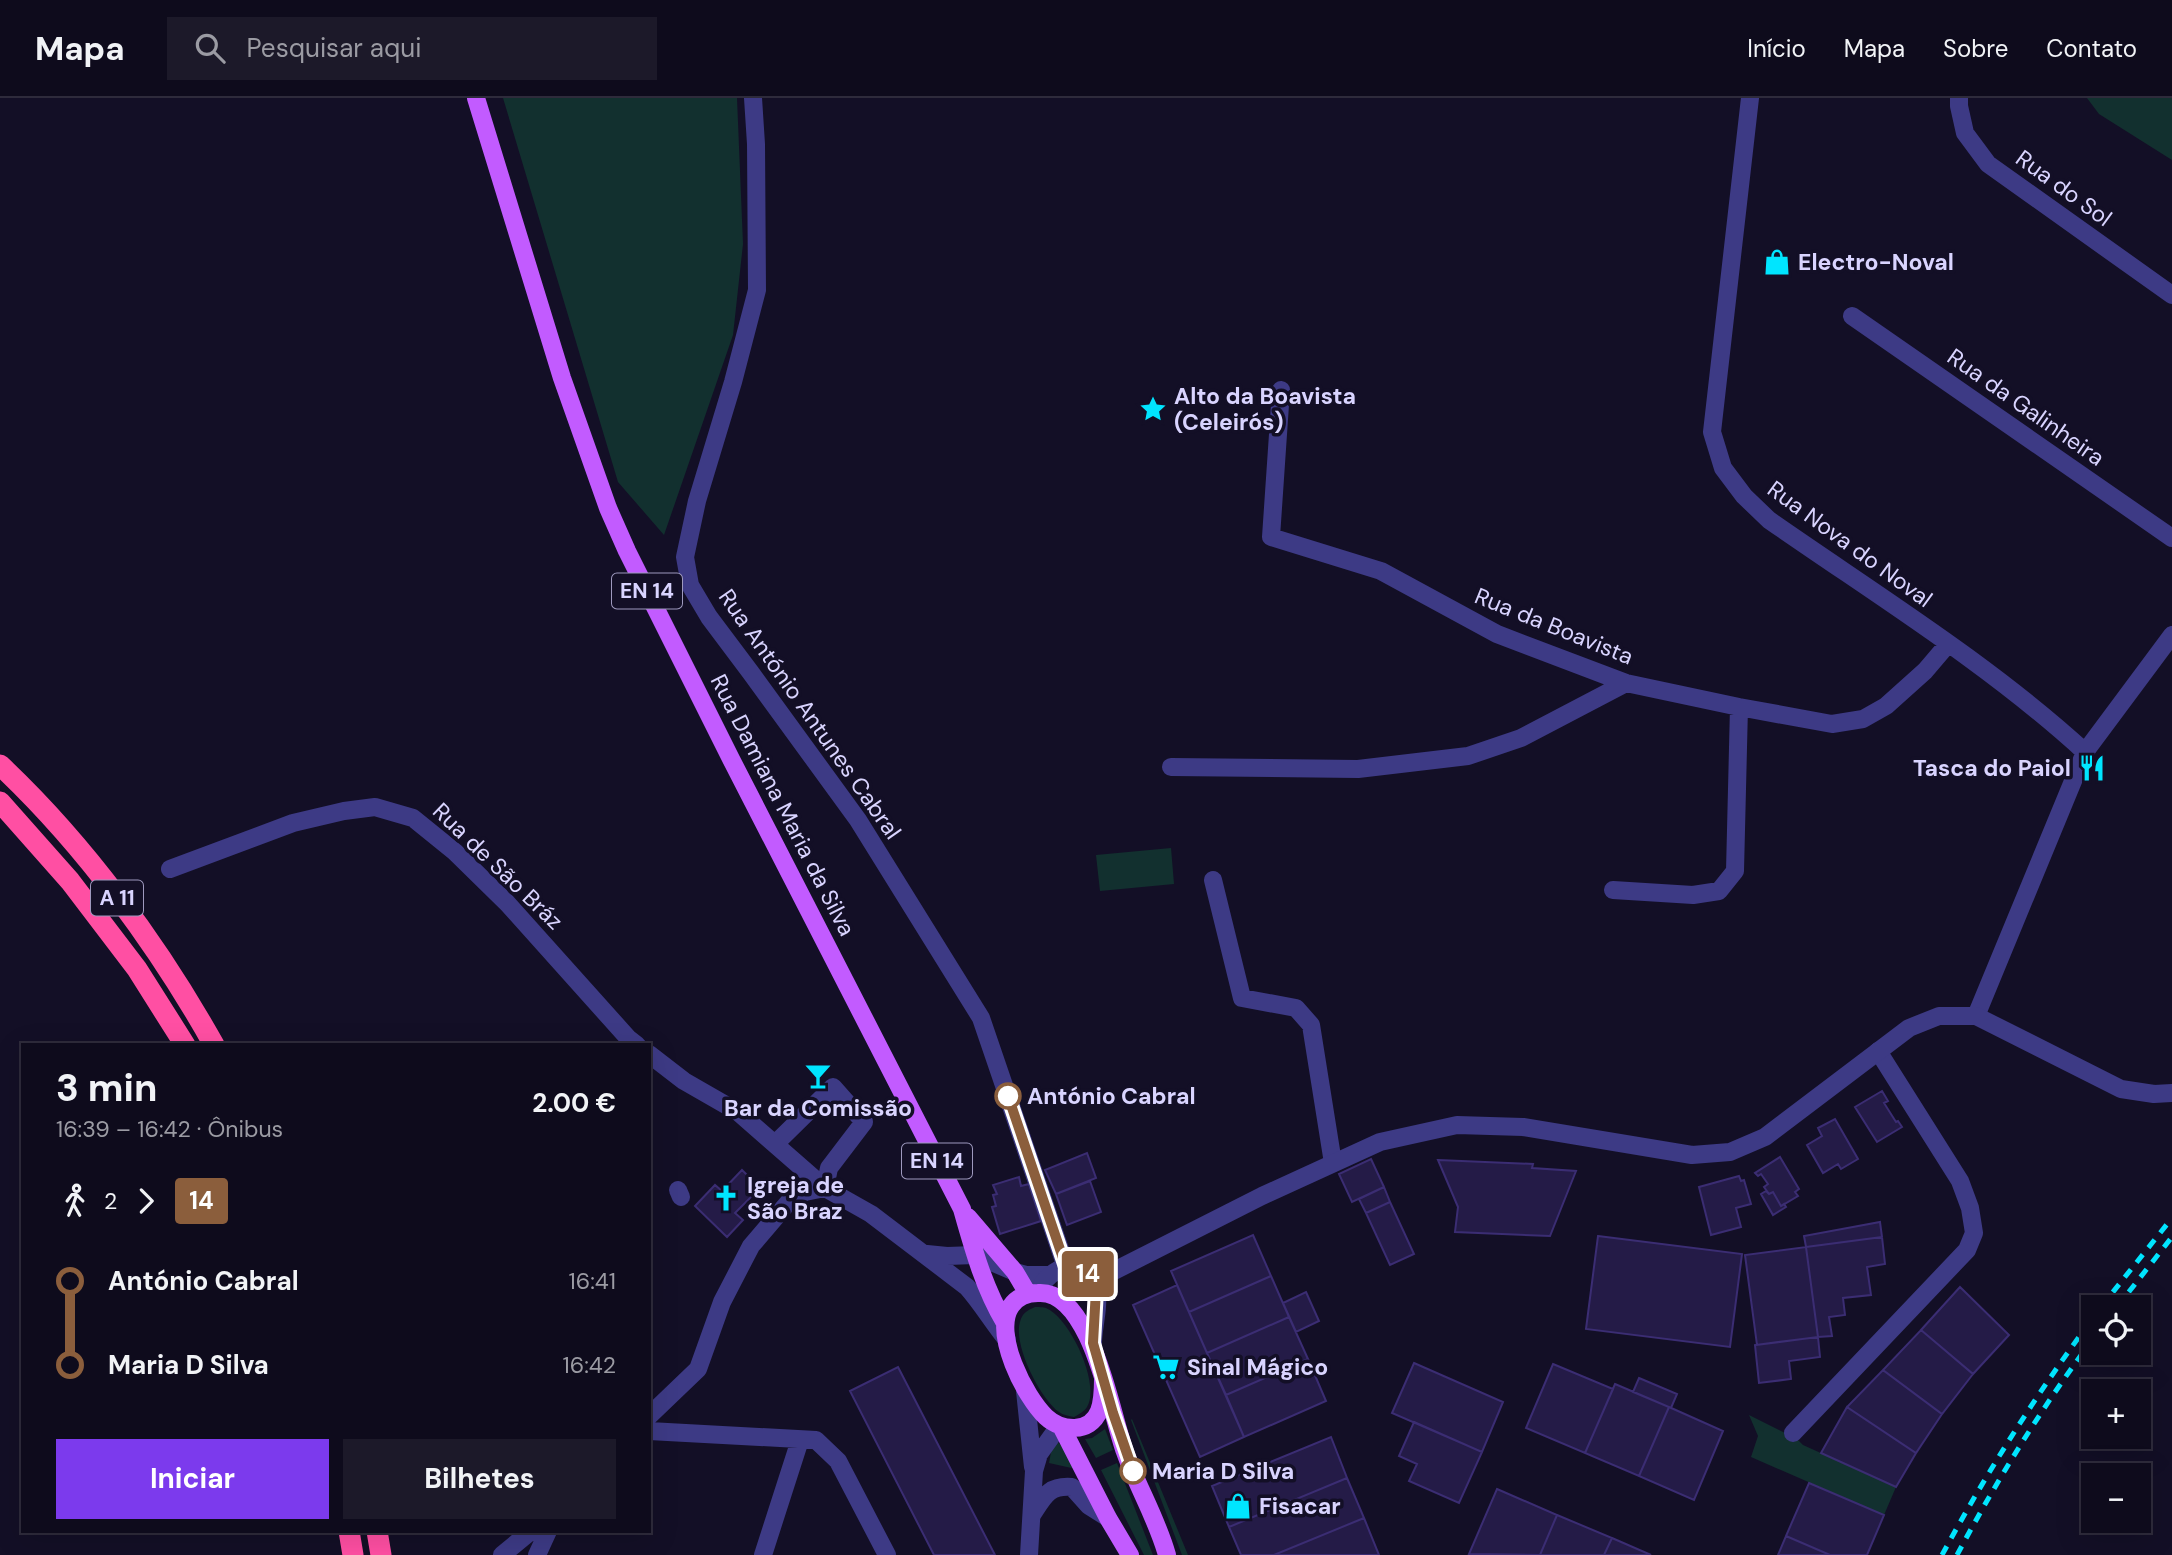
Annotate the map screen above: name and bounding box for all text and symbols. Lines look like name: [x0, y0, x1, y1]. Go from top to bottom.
search box: [167, 17, 657, 80]
text: Mapa: [35, 27, 125, 70]
icon: search: [191, 29, 229, 67]
text: Pesquisar aqui: [247, 31, 421, 65]
text: Início: [1747, 33, 1806, 64]
text: Mapa: [1844, 33, 1905, 64]
text: Sobre: [1943, 33, 2008, 64]
text: Contato: [2046, 33, 2137, 64]
street label: Rua do Sol: [2010, 143, 2118, 233]
shop icon: Electro-Noval: [1762, 247, 1792, 277]
place label: Electro-Noval: [1798, 247, 1954, 277]
street label: Rua da Galinheira: [1942, 342, 2110, 472]
place label: Alto da Boavista (Celeirós): [1174, 381, 1356, 437]
place icon: Alto da Boavista (Celeirós): [1138, 394, 1168, 424]
street label: Rua Nova do Noval: [1762, 474, 1938, 614]
road number: EN 14: [612, 574, 682, 608]
street label: Rua da Boavista: [1470, 581, 1638, 671]
street label: Rua António Antunes Cabral: [712, 583, 908, 845]
street label: Rua Damiana Maria da Silva: [704, 669, 862, 941]
place label: Tasca do Paiol: [1913, 753, 2071, 783]
restaurant icon: Tasca do Paiol: [2077, 753, 2107, 783]
street label: Rua de São Bráz: [426, 796, 570, 936]
road number: A 11: [91, 880, 143, 916]
bar icon: Bar da Comissão: [803, 1061, 833, 1091]
text: 3 min: [56, 1063, 157, 1113]
place label: António Cabral: [1027, 1081, 1196, 1111]
marker: António Cabral: [995, 1083, 1021, 1109]
text: 2.00 €: [532, 1086, 616, 1120]
place label: Bar da Comissão: [724, 1093, 912, 1123]
text: 16:39 – 16:42 · Ônibus: [56, 1114, 283, 1144]
road number: EN 14: [902, 1144, 972, 1178]
place label: Igreja de São Braz: [747, 1170, 844, 1226]
icon: walk: [56, 1182, 94, 1220]
icon: forward: [127, 1182, 165, 1220]
church icon: Igreja de São Braz: [711, 1183, 741, 1213]
text: 14: [189, 1185, 214, 1216]
text: 2: [104, 1186, 117, 1216]
line badge: 14: [1056, 1251, 1120, 1297]
text: 14: [1076, 1258, 1100, 1289]
text: António Cabral: [108, 1264, 299, 1298]
text: 16:41: [569, 1266, 616, 1296]
map controls: [2081, 1295, 2151, 1533]
button: locate: [2081, 1295, 2151, 1365]
text: Maria D Silva: [108, 1348, 269, 1382]
text: 16:42: [563, 1350, 616, 1380]
supermarket icon: Sinal Mágico: [1151, 1352, 1181, 1382]
place label: Sinal Mágico: [1187, 1352, 1328, 1382]
button: +: [2081, 1379, 2151, 1449]
button: Iniciar: [56, 1439, 329, 1519]
button: Bilhetes: [343, 1439, 616, 1519]
place label: Maria D Silva: [1152, 1456, 1294, 1486]
marker: Maria D Silva: [1120, 1458, 1146, 1484]
button: −: [2081, 1463, 2151, 1533]
shop icon: Fisacar: [1223, 1491, 1253, 1521]
place label: Fisacar: [1259, 1491, 1341, 1521]

